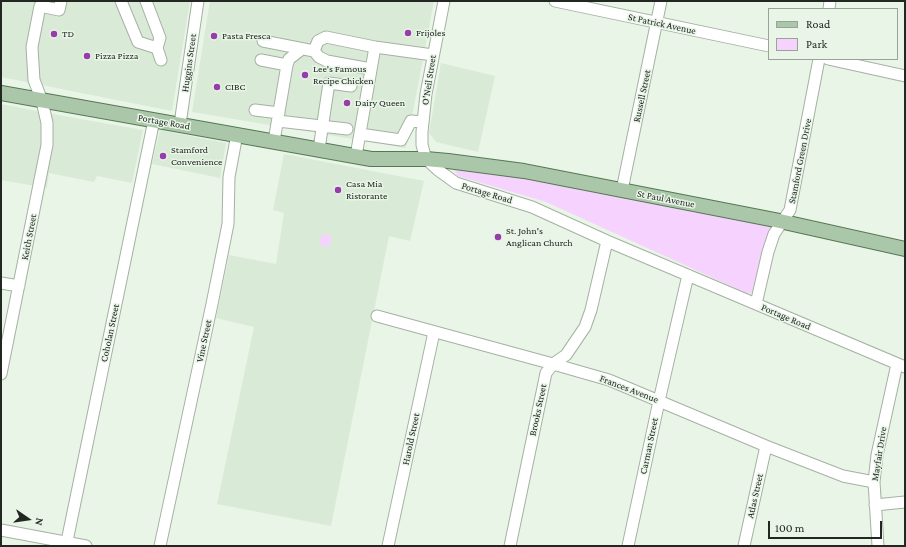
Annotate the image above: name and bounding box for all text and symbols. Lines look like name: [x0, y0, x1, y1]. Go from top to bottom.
legend: [768, 8, 898, 60]
street label: St Patrick Avenue: [627, 11, 697, 37]
text: Road: [806, 17, 830, 31]
place label: Frijoles: [416, 27, 445, 39]
place label: TD: [62, 28, 74, 40]
marker: Frijoles: [403, 28, 413, 38]
marker: TD: [49, 29, 59, 39]
place label: Pasta Fresca: [222, 30, 271, 42]
marker: Pasta Fresca: [209, 31, 219, 41]
street label: Huggins Street: [179, 33, 199, 93]
text: Park: [806, 37, 827, 51]
place label: Pizza Pizza: [95, 50, 138, 62]
marker: Pizza Pizza: [82, 51, 92, 61]
street label: O'Neil Street: [419, 54, 439, 106]
place label: Lee's Famous Recipe Chicken: [313, 63, 374, 86]
street label: Russell Street: [631, 69, 653, 123]
marker: Lee's Famous Recipe Chicken: [300, 70, 310, 80]
place label: CIBC: [225, 81, 245, 93]
marker: CIBC: [212, 82, 222, 92]
place label: Dairy Queen: [355, 97, 405, 109]
marker: Dairy Queen: [342, 98, 352, 108]
street label: Portage Road: [137, 112, 191, 132]
street label: Stamford Green Drive: [786, 117, 814, 205]
place label: Stamford Convenience: [171, 144, 222, 168]
marker: Stamford Convenience: [158, 151, 168, 161]
place label: Casa Mia Ristorante: [346, 178, 387, 202]
street label: Portage Road: [460, 180, 514, 206]
marker: Casa Mia Ristorante: [333, 185, 343, 195]
street label: St Paul Avenue: [636, 188, 696, 210]
street label: Keith Street: [19, 213, 39, 261]
place label: St. John's Anglican Church: [506, 225, 573, 248]
marker: St. John's Anglican Church: [493, 232, 503, 242]
street label: Portage Road: [759, 301, 813, 333]
street label: Coholan Street: [98, 303, 122, 363]
street label: Vine Street: [194, 319, 214, 363]
street label: Frances Avenue: [598, 372, 660, 406]
street label: Brooks Street: [527, 383, 549, 437]
street label: Harold Street: [400, 412, 422, 466]
street label: Carman Street: [637, 417, 661, 475]
street label: Mayfair Drive: [869, 426, 889, 482]
street label: Atlas Street: [744, 473, 766, 519]
north arrow: [8, 499, 48, 539]
scale bar: [770, 513, 884, 539]
text: N: [33, 517, 46, 527]
text: 100 m: [775, 521, 804, 535]

